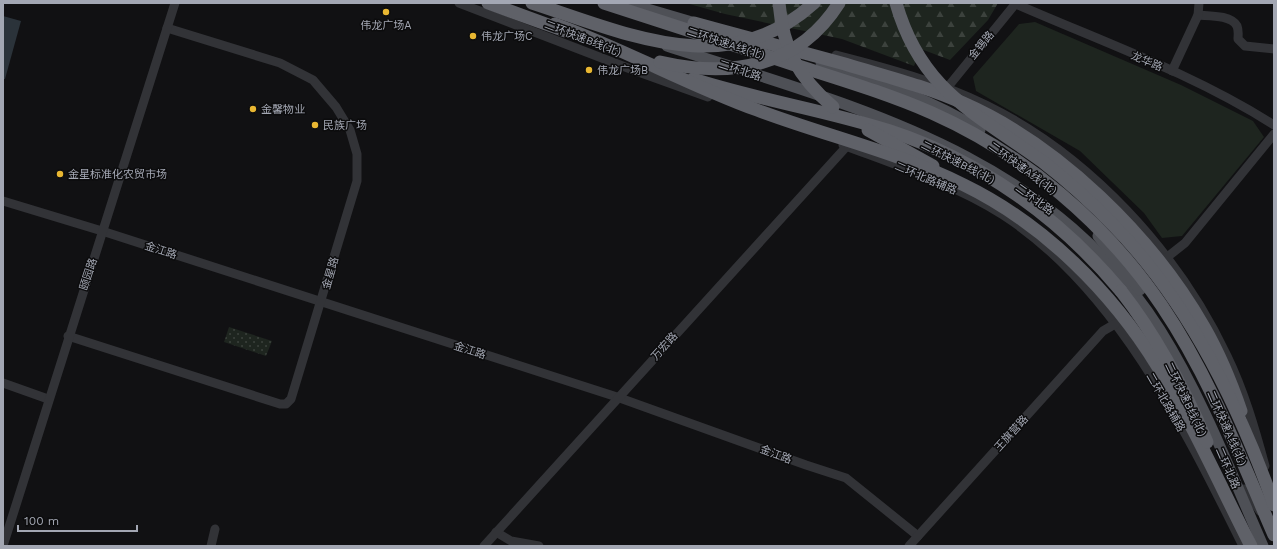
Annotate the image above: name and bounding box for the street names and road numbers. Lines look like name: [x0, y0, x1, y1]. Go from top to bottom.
street label: 二环快速B线(北): [543, 18, 623, 59]
street label: 二环快速A线(北): [685, 25, 766, 62]
street label: 金锡路: [966, 29, 997, 62]
street label: 龙华路: [1129, 49, 1165, 74]
street label: 二环北路: [717, 57, 763, 83]
street label: 二环快速B线(北): [919, 138, 997, 187]
street label: 二环快速A线(北): [986, 139, 1059, 198]
street label: 二环北路辅路: [893, 160, 959, 197]
street label: 二环北路: [1013, 181, 1056, 218]
street label: 金江路: [143, 239, 179, 262]
street label: 金星路: [320, 255, 341, 291]
street label: 颐园路: [77, 256, 100, 292]
street label: 万宏路: [649, 330, 680, 363]
street label: 金江路: [452, 339, 488, 362]
street label: 二环快速B线(北): [1162, 360, 1209, 439]
street label: 二环北路辅路: [1143, 370, 1188, 434]
street label: 二环快速A线(北): [1204, 389, 1249, 468]
street label: 王旗营路: [992, 413, 1031, 454]
street label: 金江路: [758, 443, 794, 466]
street label: 二环北路: [1213, 445, 1242, 491]

